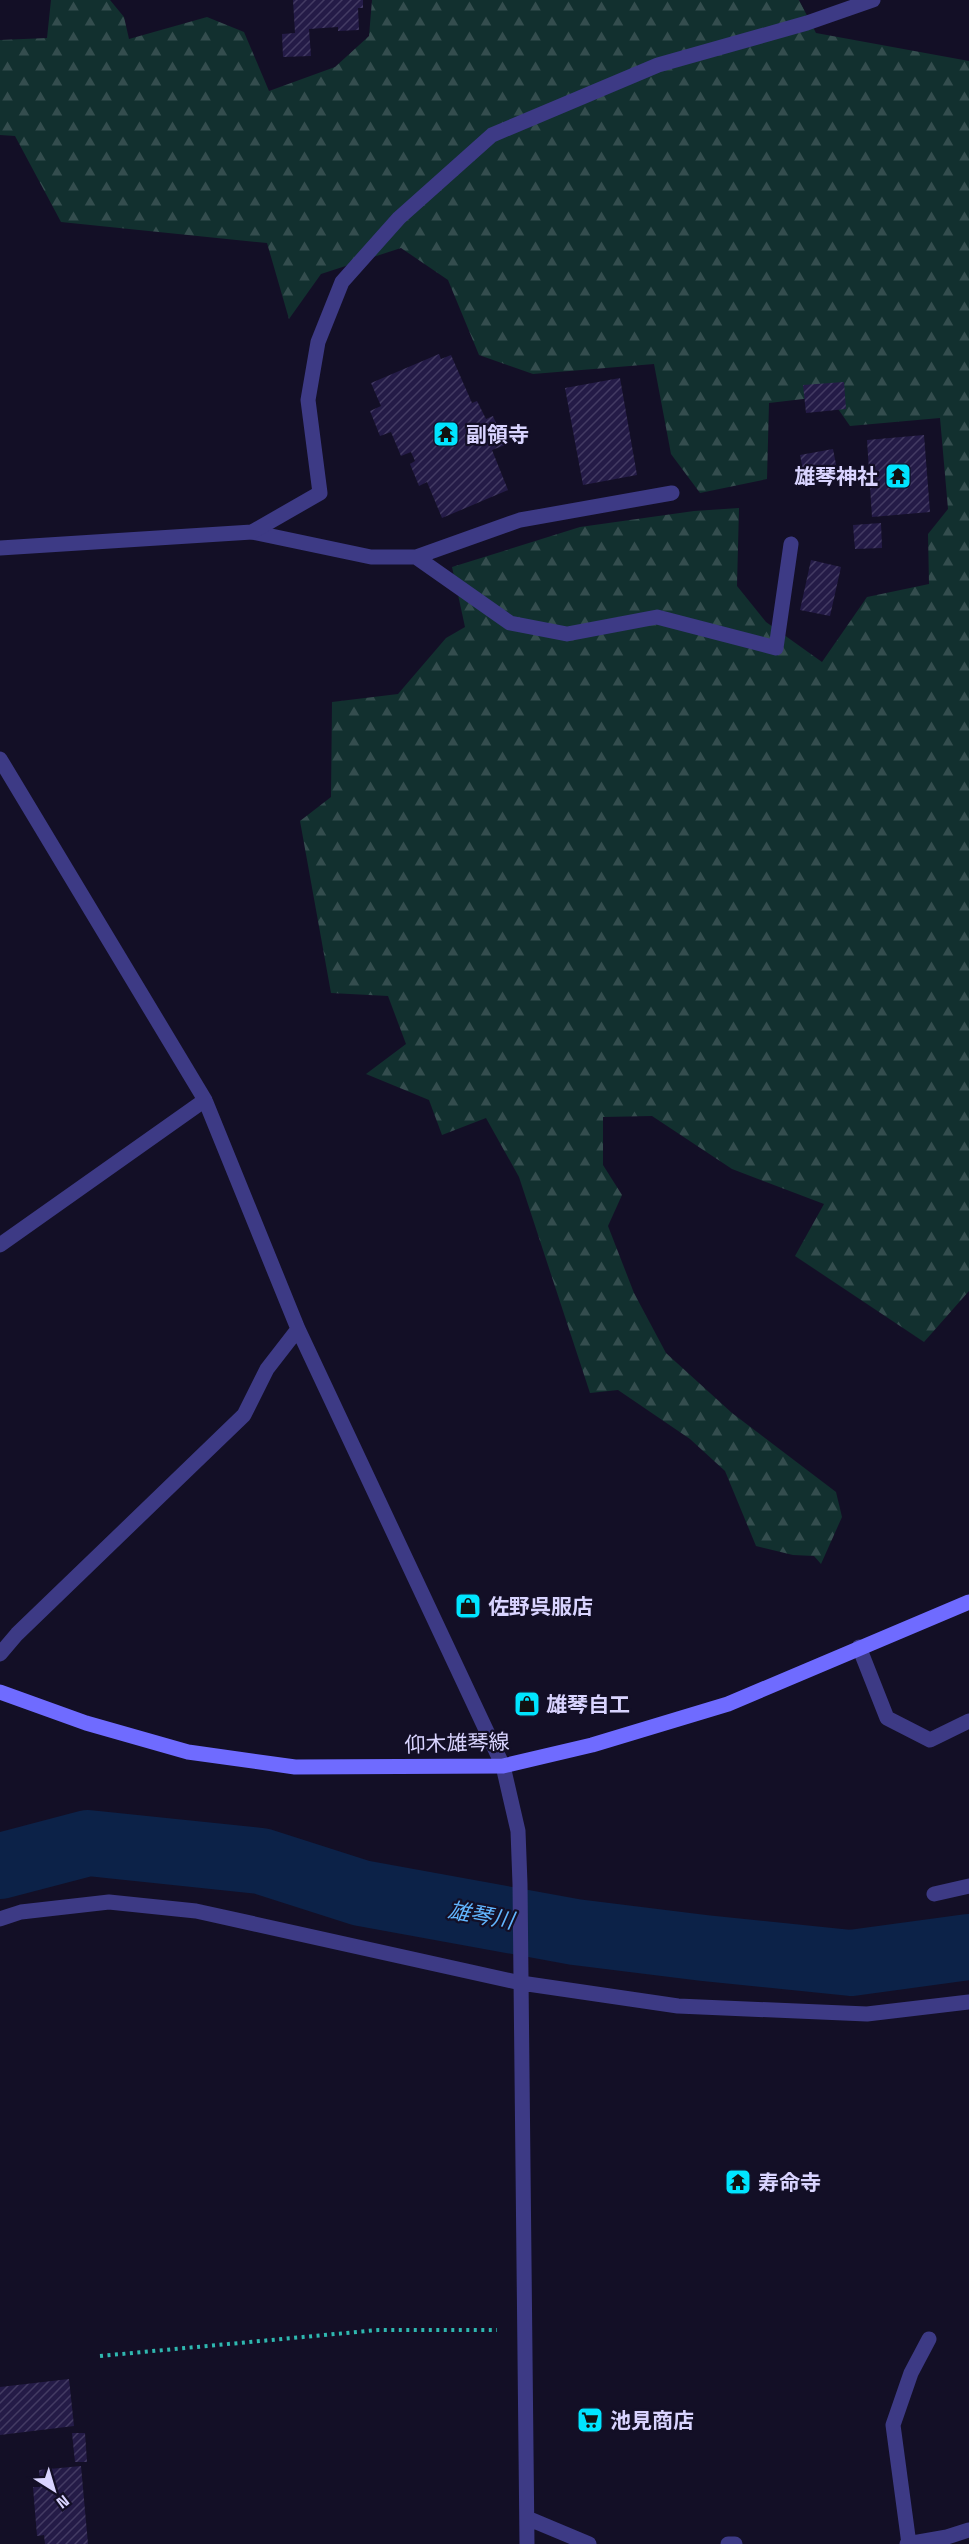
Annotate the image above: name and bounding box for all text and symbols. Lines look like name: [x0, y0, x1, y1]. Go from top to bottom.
temple icon: 副領寺: [431, 419, 461, 449]
place label: 副領寺: [466, 421, 529, 448]
temple icon: 雄琴神社: [883, 461, 913, 491]
place label: 雄琴神社: [794, 463, 878, 490]
shop icon: 佐野呉服店: [453, 1591, 483, 1621]
place label: 佐野呉服店: [488, 1593, 593, 1620]
shop icon: 雄琴自工: [512, 1689, 542, 1719]
place label: 雄琴自工: [546, 1691, 630, 1718]
street label: 仰木雄琴線: [404, 1728, 510, 1758]
water label: 雄琴川: [446, 1895, 518, 1935]
temple icon: 寿命寺: [723, 2167, 753, 2197]
place label: 寿命寺: [758, 2169, 821, 2196]
supermarket icon: 池見商店: [575, 2405, 605, 2435]
place label: 池見商店: [610, 2407, 694, 2434]
north arrow: [24, 2460, 84, 2520]
text: N: [52, 2490, 73, 2513]

